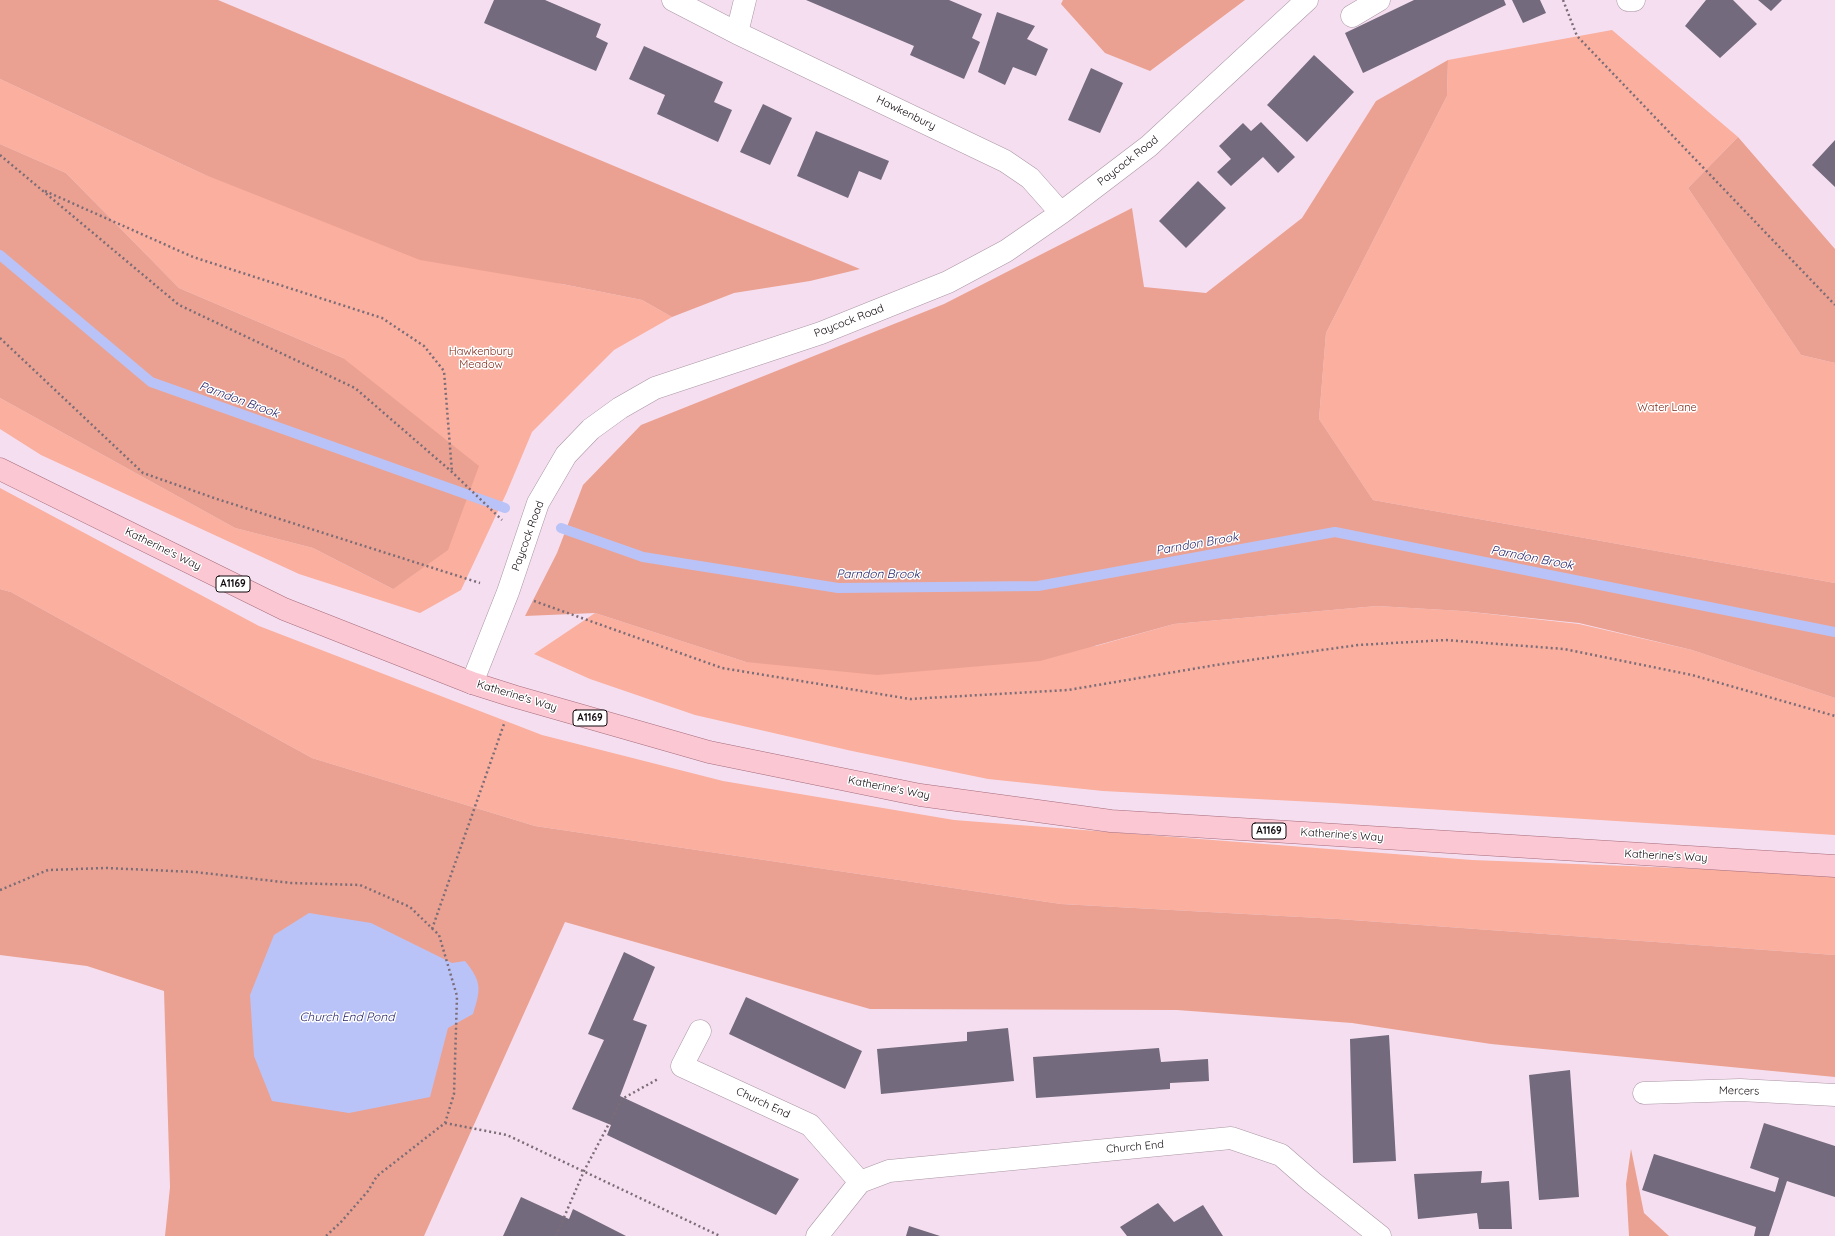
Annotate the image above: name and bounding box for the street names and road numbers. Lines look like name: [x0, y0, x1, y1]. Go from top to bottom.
street label: Hawkenbury: [874, 93, 938, 133]
street label: Paycock Road: [1095, 133, 1161, 189]
street label: Paycock Road: [812, 302, 886, 340]
street label: Paycock Road: [509, 499, 547, 573]
street label: Katherine's Way: [123, 525, 203, 573]
road number: A1169: [216, 576, 250, 592]
street label: Katherine's Way: [475, 678, 559, 714]
road number: A1169: [573, 710, 607, 726]
street label: Katherine's Way: [847, 774, 931, 802]
road number: A1169: [1252, 823, 1286, 839]
street label: Katherine's Way: [1300, 826, 1384, 844]
street label: Katherine's Way: [1624, 847, 1708, 865]
street label: Mercers: [1719, 1084, 1759, 1098]
street label: Church End: [734, 1085, 792, 1121]
street label: Church End: [1106, 1138, 1164, 1156]

